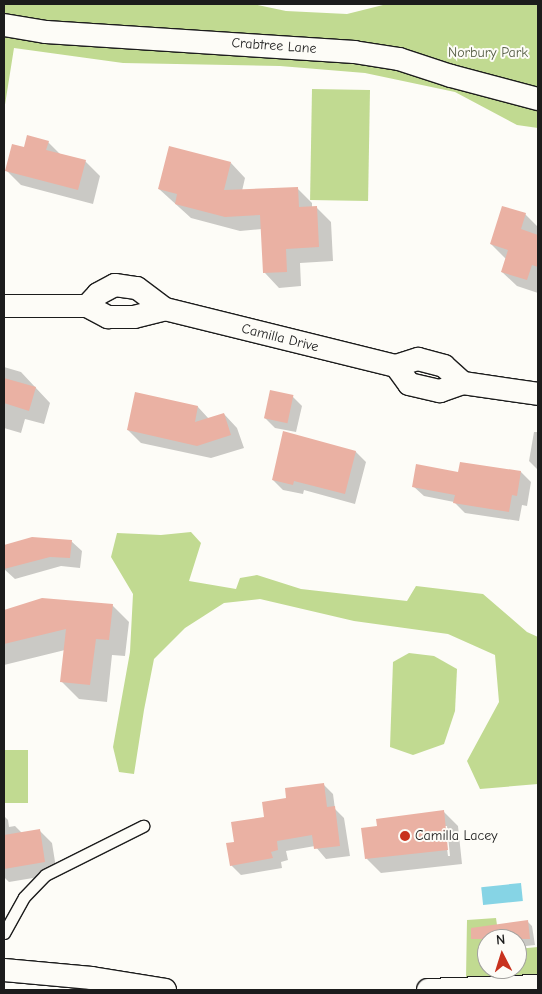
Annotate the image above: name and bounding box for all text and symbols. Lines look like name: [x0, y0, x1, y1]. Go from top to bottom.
street label: Crabtree Lane: [231, 35, 317, 57]
park label: Norbury Park: [448, 45, 528, 61]
street label: Camilla Drive: [240, 320, 320, 356]
place label: Camilla Lacey: [415, 828, 498, 844]
marker: Camilla Lacey: [399, 830, 411, 842]
north arrow: [477, 929, 527, 979]
text: N: [495, 931, 506, 948]

